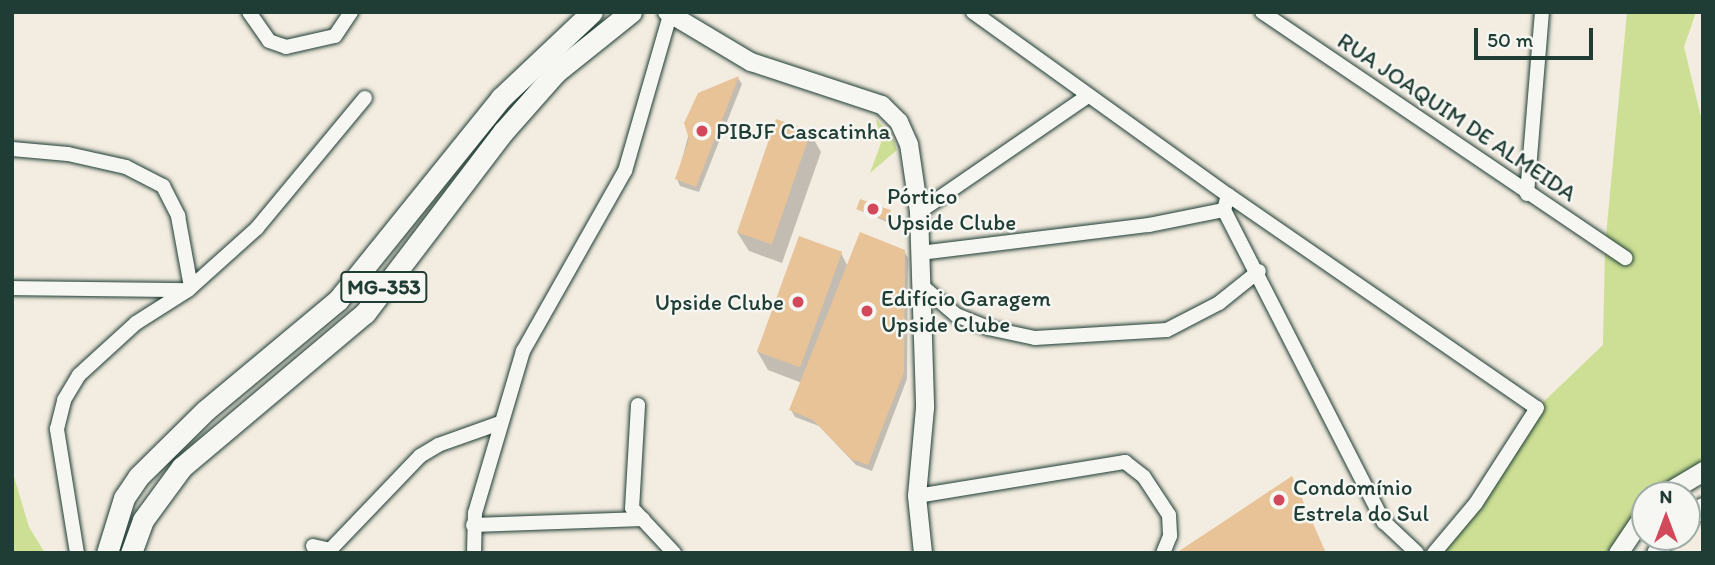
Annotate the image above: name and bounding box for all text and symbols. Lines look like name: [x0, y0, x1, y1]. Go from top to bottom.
scale bar: [1477, 14, 1596, 58]
street label: RUA JOAQUIM DE ALMEIDA: [1331, 26, 1583, 208]
text: 50 m: [1487, 27, 1533, 52]
place label: PIBJF Cascatinha: [716, 117, 891, 145]
marker: PIBJF Cascatinha: [694, 123, 710, 139]
place label: Pórtico Upside Clube: [887, 182, 1016, 236]
marker: Pórtico Upside Clube: [865, 201, 881, 217]
road number: MG-353: [340, 270, 428, 304]
place label: Edifício Garagem Upside Clube: [881, 284, 1051, 338]
place label: Upside Clube: [655, 288, 784, 316]
marker: Upside Clube: [790, 294, 806, 310]
marker: Edifício Garagem Upside Clube: [859, 303, 875, 319]
place label: Condomínio Estrela do Sul: [1293, 473, 1429, 527]
north arrow: [1631, 481, 1701, 551]
text: N: [1660, 485, 1672, 508]
marker: Condomínio Estrela do Sul: [1271, 492, 1287, 508]

